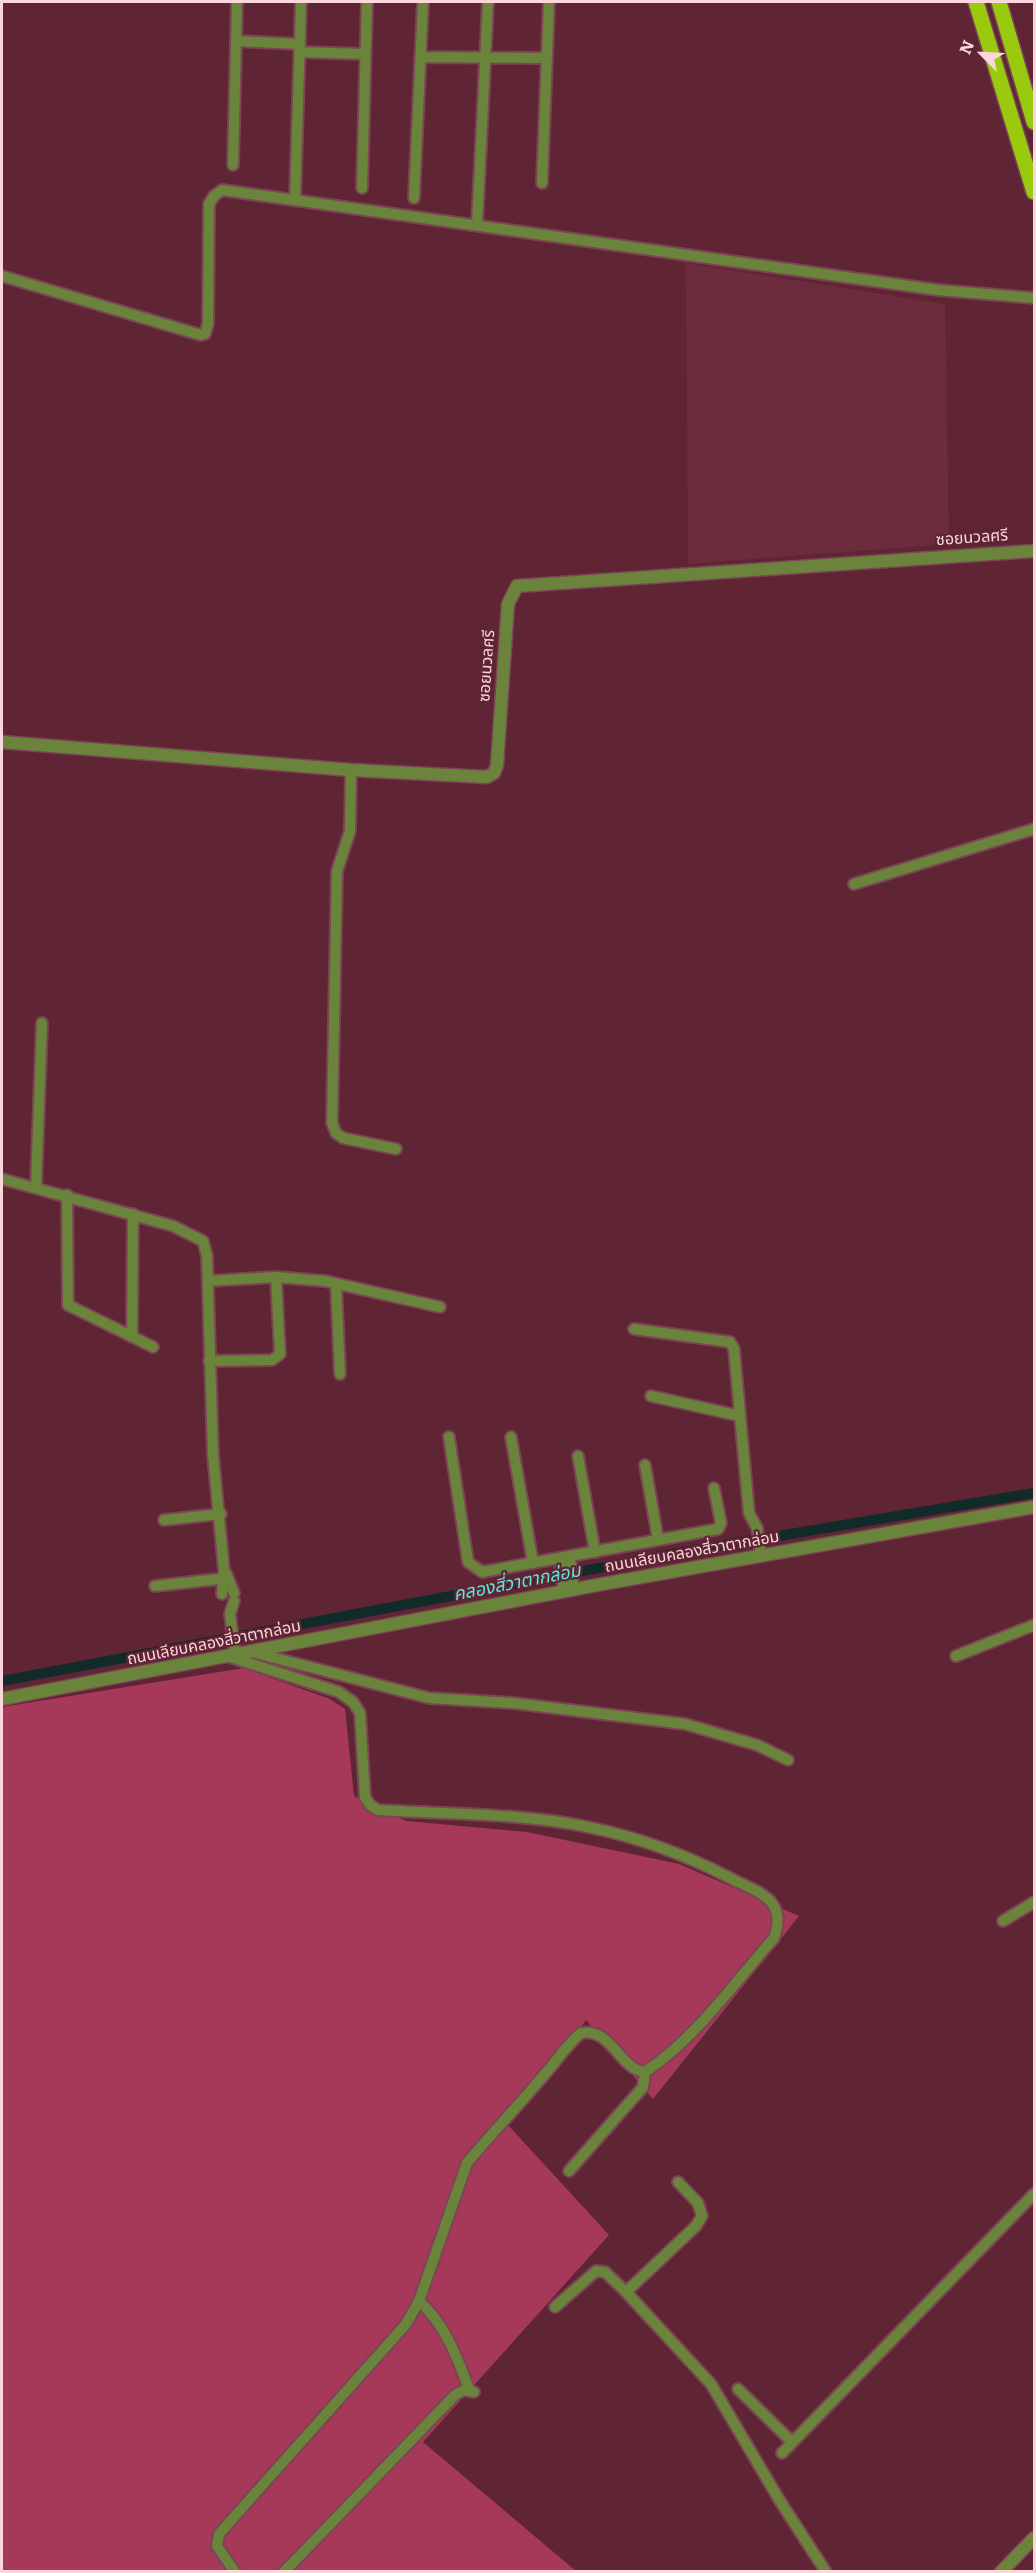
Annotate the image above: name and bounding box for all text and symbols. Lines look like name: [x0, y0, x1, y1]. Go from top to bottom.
north arrow: [952, 24, 1012, 84]
text: N: [952, 36, 979, 58]
street label: ซอยนวลศรี: [935, 526, 1009, 550]
street label: ซอยนวลศรี: [475, 629, 499, 703]
street label: ถนนเลียบคลองสี่วาตากล่อม: [603, 1527, 781, 1577]
water label: คลองสี่วาตากล่อม: [452, 1560, 582, 1606]
street label: ถนนเลียบคลองสี่วาตากล่อม: [125, 1617, 303, 1669]

